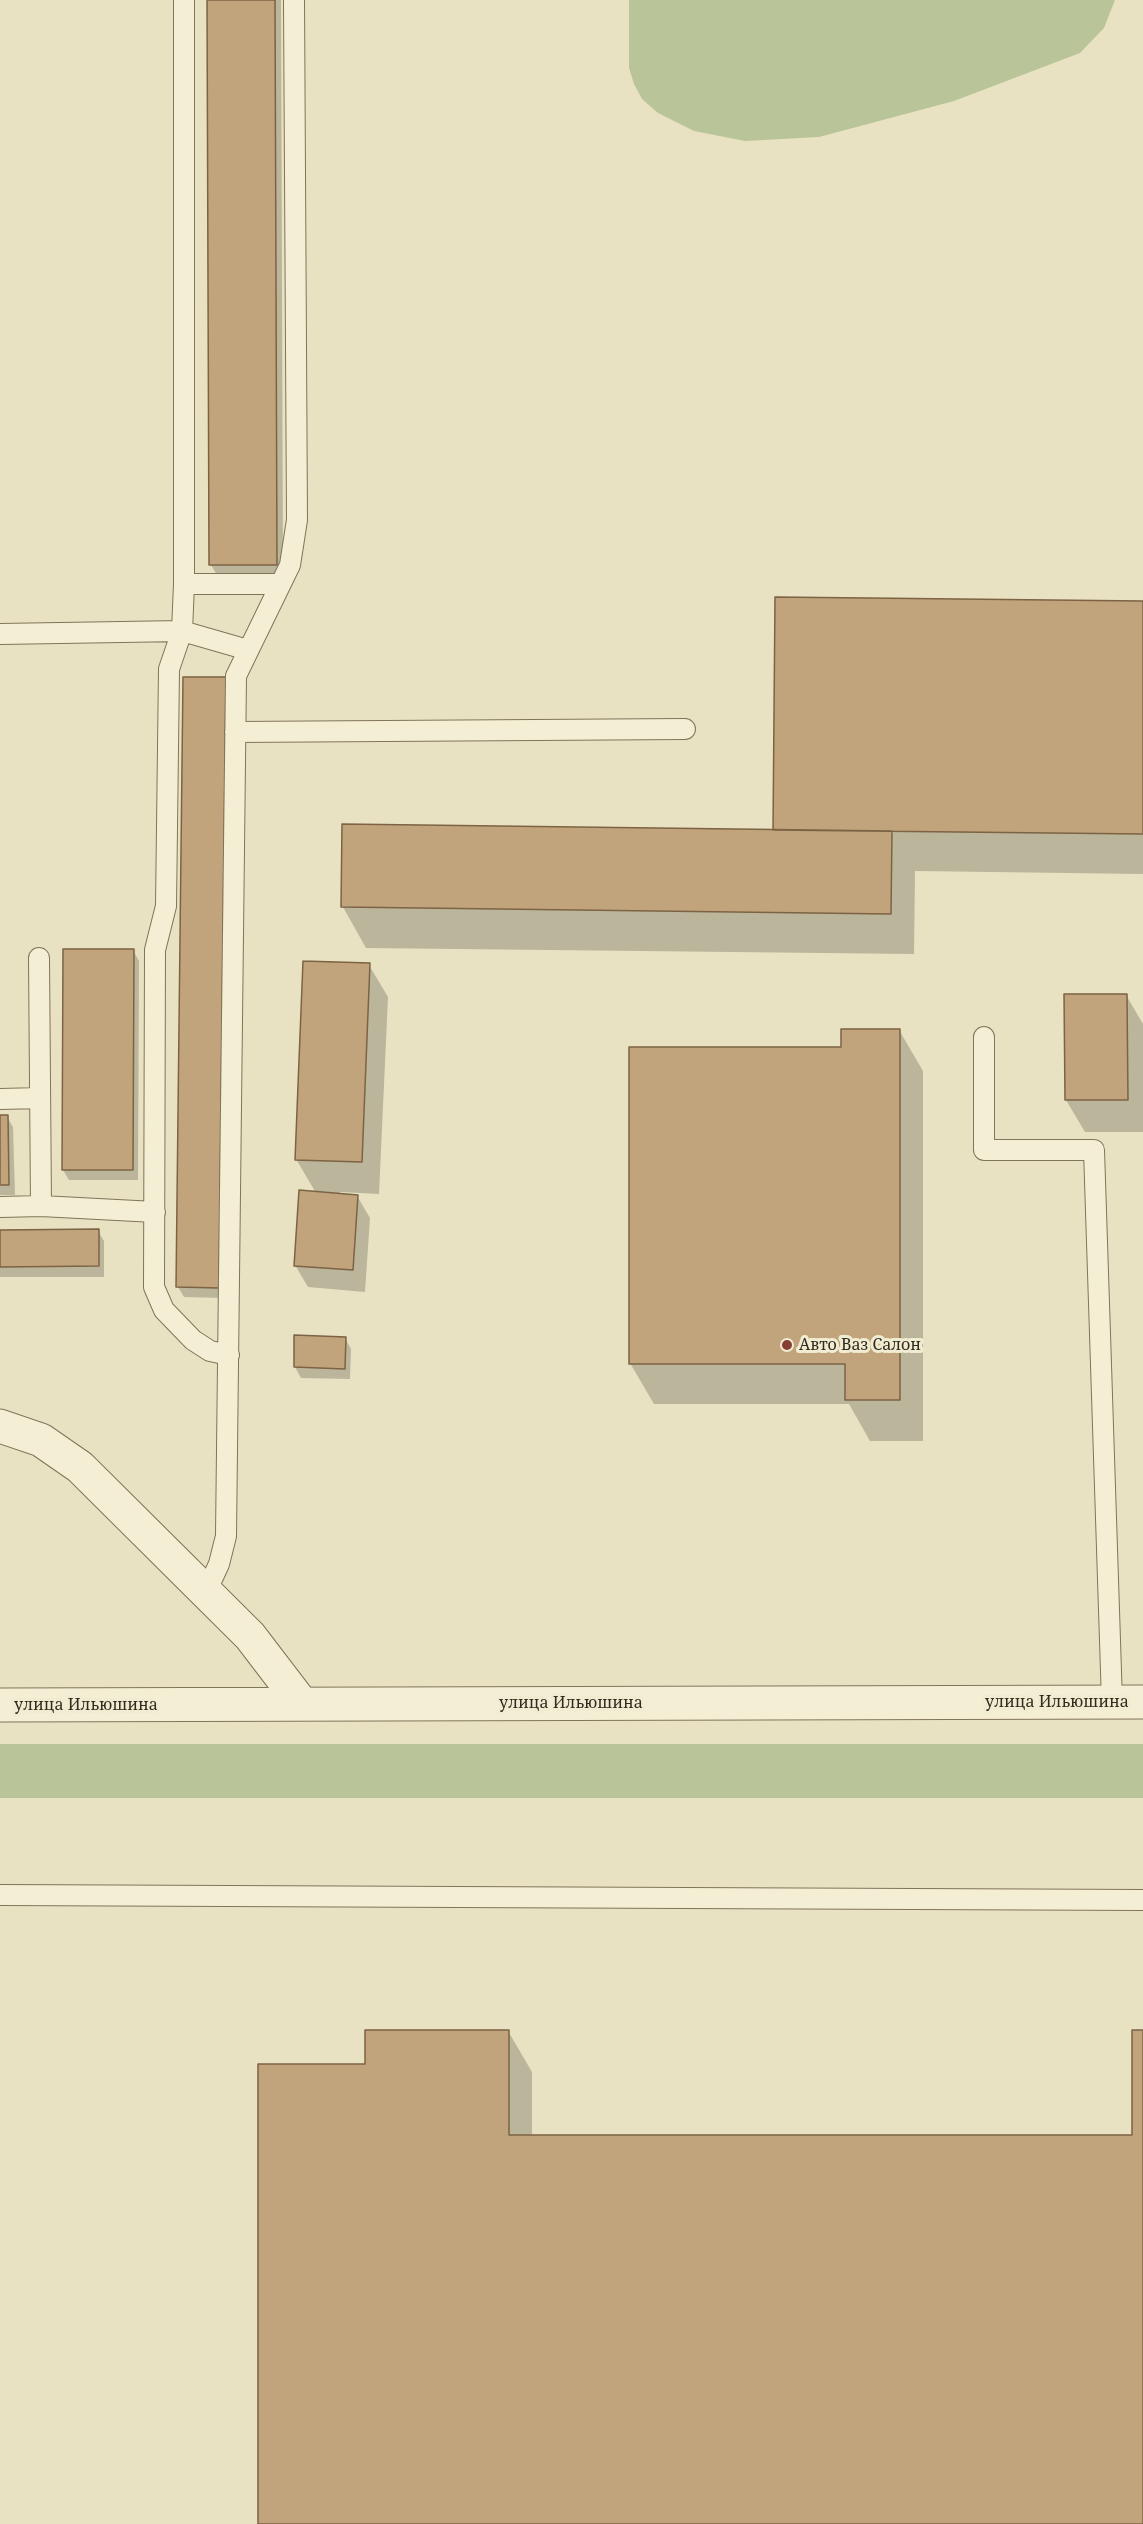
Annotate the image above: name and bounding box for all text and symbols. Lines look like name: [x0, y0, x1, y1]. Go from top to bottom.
place label: Авто Ваз Салон: [799, 1335, 921, 1355]
marker: Авто Ваз Салон: [780, 1338, 794, 1352]
street label: улица Ильюшина: [985, 1692, 1129, 1712]
street label: улица Ильюшина: [499, 1693, 643, 1713]
street label: улица Ильюшина: [14, 1695, 158, 1715]

